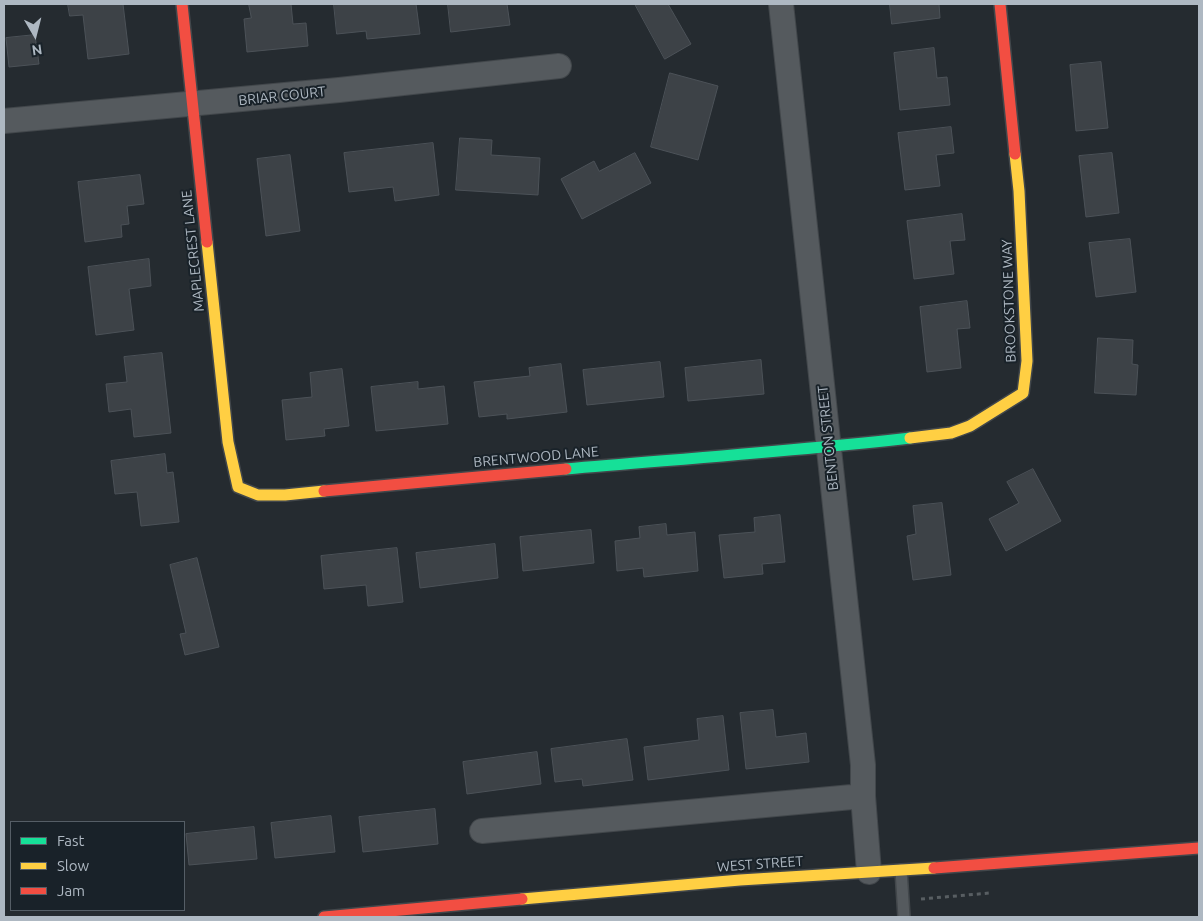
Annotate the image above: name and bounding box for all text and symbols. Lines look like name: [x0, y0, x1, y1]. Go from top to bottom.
north arrow: [10, 10, 60, 60]
text: N: [31, 41, 43, 59]
street label: BRIAR COURT: [238, 83, 326, 109]
street label: MAPLECREST LANE: [178, 189, 208, 313]
street label: BROOKSTONE WAY: [998, 239, 1020, 363]
street label: BENTON STREET: [814, 385, 842, 491]
street label: BRENTWOOD LANE: [473, 443, 599, 471]
legend: [10, 821, 185, 911]
text: Fast: [57, 832, 84, 849]
street label: WEST STREET: [716, 853, 804, 875]
text: Slow: [57, 857, 89, 874]
text: Jam: [57, 882, 85, 899]

